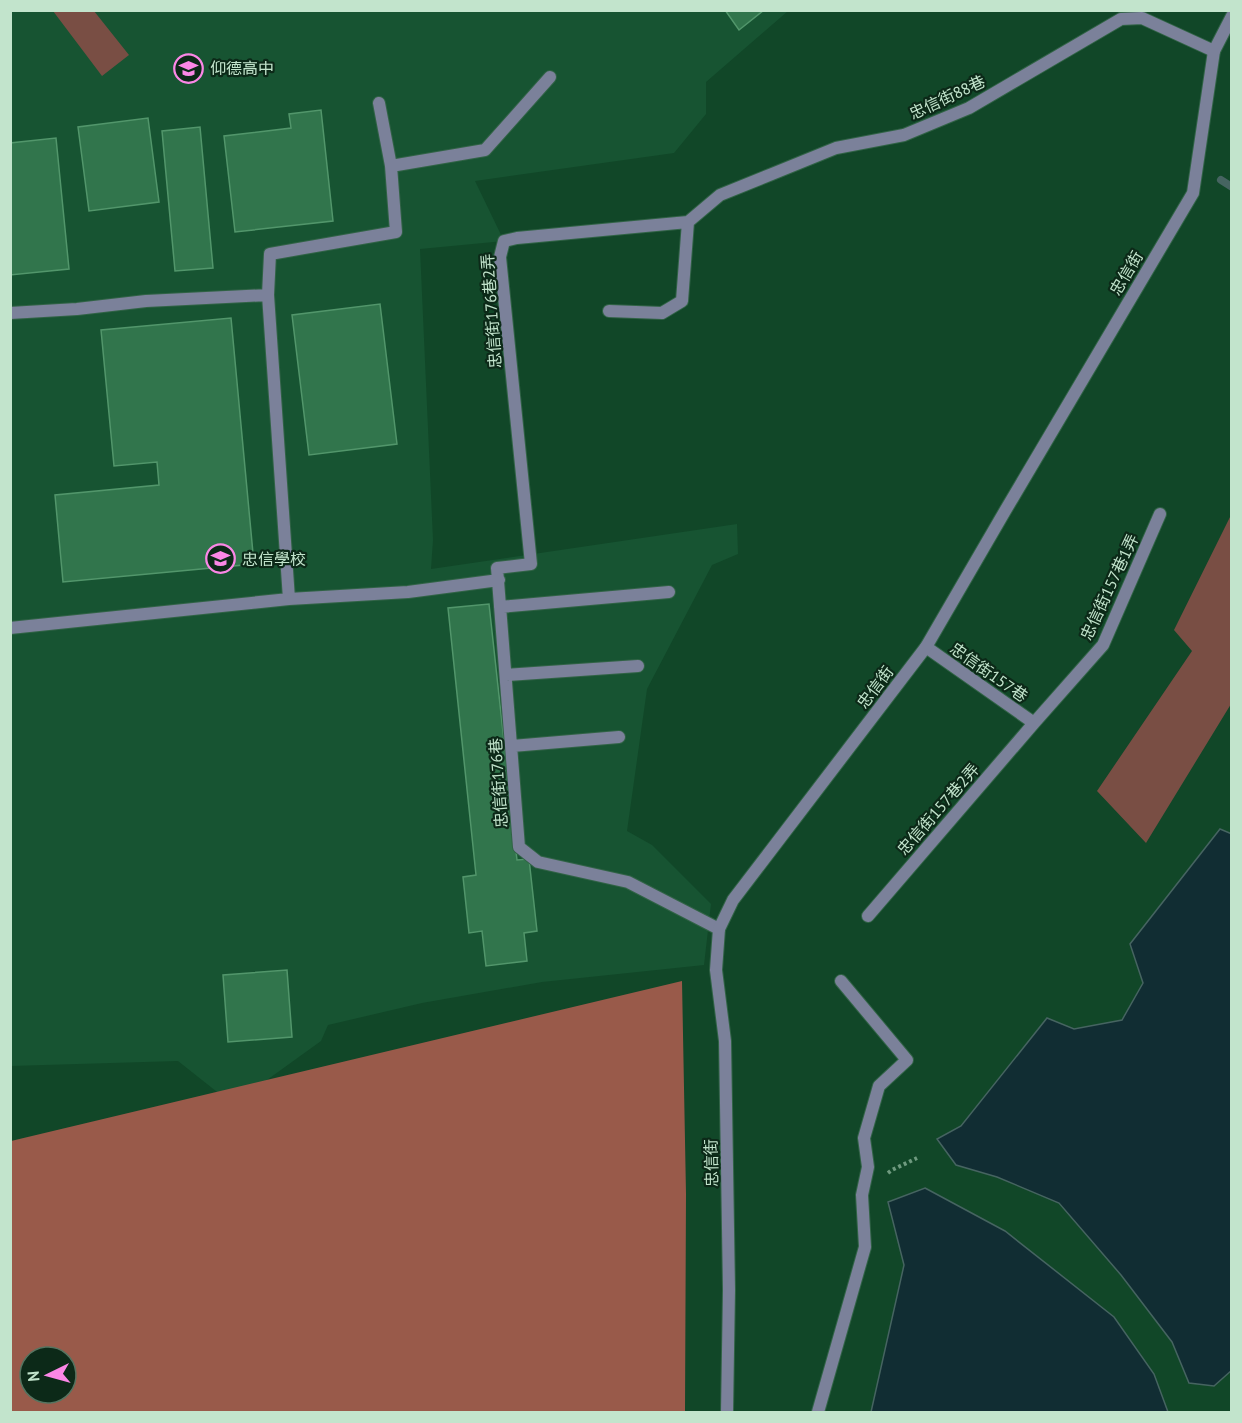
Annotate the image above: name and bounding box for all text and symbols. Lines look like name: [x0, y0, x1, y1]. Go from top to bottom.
school or university icon: 仰德高中: [173, 52, 205, 84]
place label: 仰德高中: [210, 58, 274, 78]
street label: 忠信街88巷: [906, 71, 988, 123]
street label: 忠信街: [1105, 247, 1147, 299]
street label: 忠信街176巷2弄: [477, 253, 505, 369]
street label: 忠信街157巷1弄: [1076, 531, 1142, 643]
school or university icon: 忠信學校: [205, 543, 237, 575]
place label: 忠信學校: [242, 549, 306, 569]
street label: 忠信街157巷: [946, 638, 1032, 706]
street label: 忠信街: [853, 662, 897, 712]
street label: 忠信街176巷: [485, 737, 511, 829]
street label: 忠信街157巷2弄: [893, 759, 983, 859]
street label: 忠信街: [701, 1139, 721, 1187]
north arrow: [18, 1345, 78, 1405]
text: N: [23, 1370, 43, 1382]

